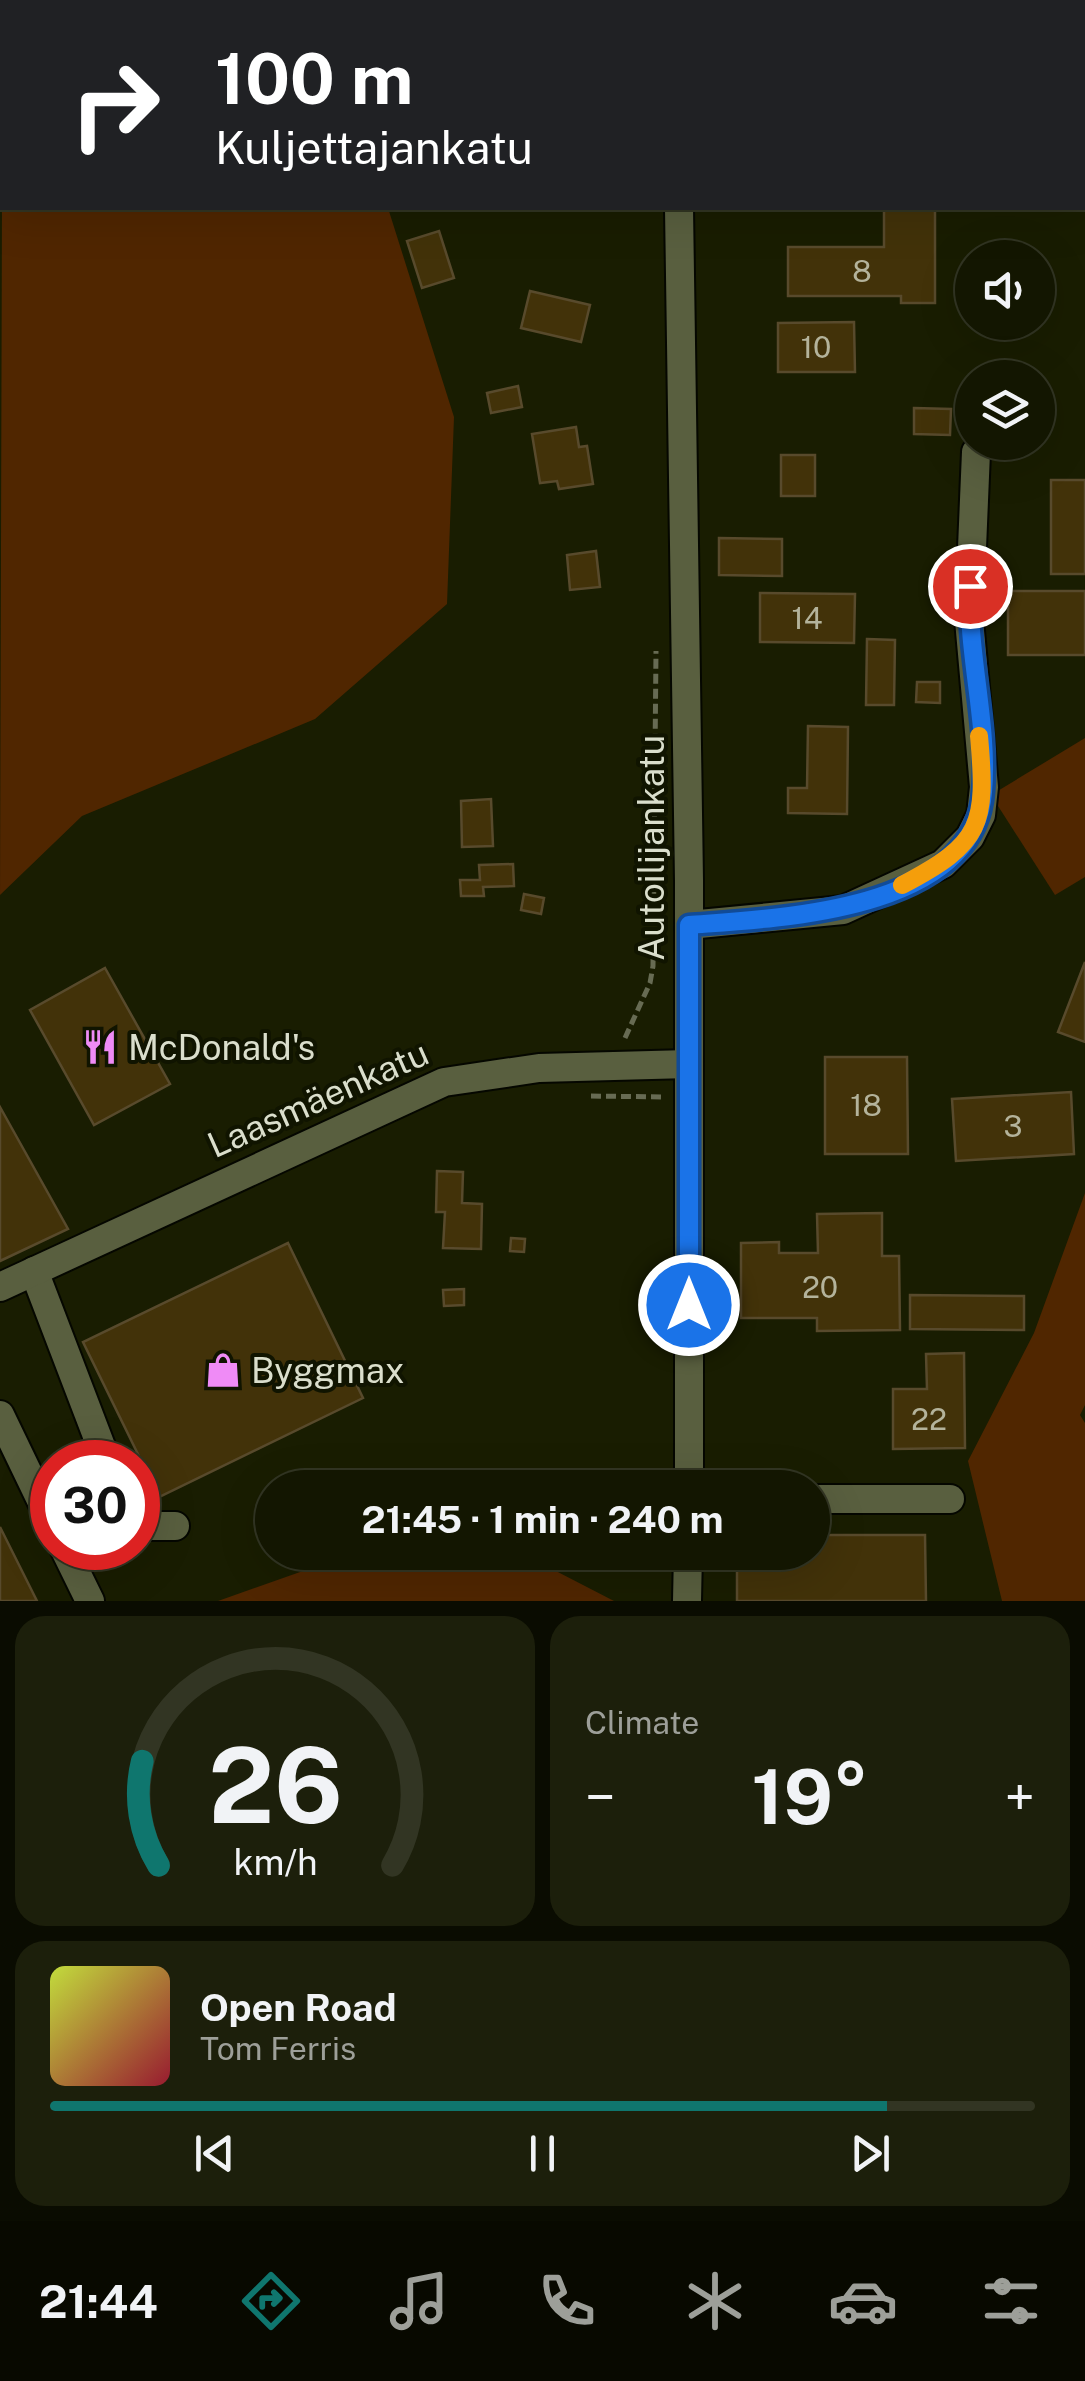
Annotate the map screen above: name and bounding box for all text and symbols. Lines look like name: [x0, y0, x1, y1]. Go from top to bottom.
text: 100 m: [215, 37, 413, 120]
icon: right: [50, 40, 180, 170]
text: Kuljettajankatu: [215, 121, 533, 174]
map controls: [955, 240, 1055, 460]
button: sound: [955, 240, 1055, 340]
house number: 8: [852, 253, 872, 289]
house number: 10: [801, 329, 831, 365]
button: layers: [955, 360, 1055, 460]
pin: [928, 544, 1013, 629]
icon: arrive: [943, 559, 998, 614]
house number: 14: [791, 600, 823, 636]
street label: Autoilijankatu: [631, 735, 672, 961]
place label: McDonald's: [128, 1027, 315, 1068]
restaurant icon: McDonald's: [81, 1028, 119, 1066]
street label: Laasmäenkatu: [201, 1032, 435, 1166]
house number: 18: [850, 1087, 882, 1123]
house number: 3: [1004, 1108, 1022, 1144]
position arrow: [637, 1253, 741, 1357]
house number: 20: [802, 1269, 838, 1305]
place label: Byggmax: [251, 1350, 405, 1391]
shop icon: Byggmax: [204, 1351, 242, 1389]
house number: 22: [911, 1401, 947, 1437]
speed limit sign: 30: [30, 1440, 160, 1570]
text: 21:45 · 1 min · 240 m: [361, 1497, 724, 1542]
text: Climate: [585, 1704, 699, 1741]
text: 26: [208, 1724, 342, 1846]
text: 19°: [751, 1753, 869, 1841]
text: −: [585, 1765, 616, 1829]
text: +: [1004, 1765, 1035, 1829]
text: km/h: [233, 1841, 317, 1883]
text: Open Road: [200, 1985, 397, 2030]
text: Tom Ferris: [200, 2030, 356, 2067]
icon: previous: [187, 2126, 242, 2181]
icon: pause: [515, 2126, 570, 2181]
icon: next: [843, 2126, 898, 2181]
icon: directions: [236, 2266, 306, 2336]
icon: music: [384, 2266, 454, 2336]
icon: phone: [532, 2266, 602, 2336]
icon: climate: [680, 2266, 750, 2336]
icon: car: [828, 2266, 898, 2336]
icon: filters: [976, 2266, 1046, 2336]
text: 21:44: [39, 2275, 158, 2328]

